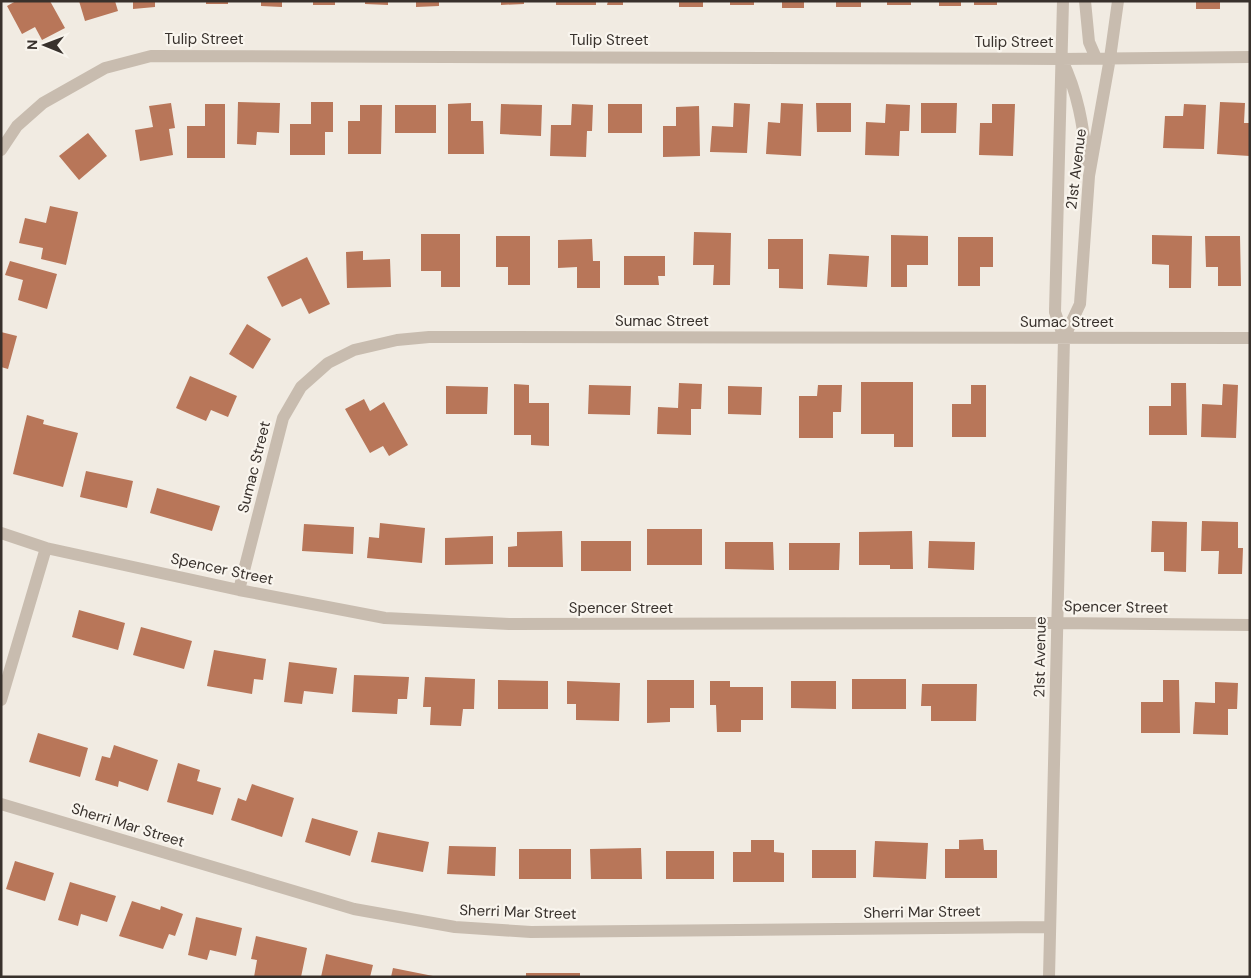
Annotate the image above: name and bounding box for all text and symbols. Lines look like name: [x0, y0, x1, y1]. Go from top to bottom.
north arrow: [20, 20, 70, 70]
street label: Tulip Street: [164, 29, 244, 49]
street label: Tulip Street: [569, 30, 649, 50]
street label: Tulip Street: [974, 32, 1054, 52]
text: N: [23, 40, 41, 50]
street label: 21st Avenue: [1061, 127, 1091, 211]
street label: Sumac Street: [615, 311, 709, 331]
street label: Sumac Street: [1020, 312, 1114, 332]
street label: Sumac Street: [233, 419, 275, 515]
street label: Spencer Street: [169, 548, 275, 590]
street label: Spencer Street: [1064, 596, 1168, 618]
street label: Spencer Street: [569, 598, 673, 618]
street label: 21st Avenue: [1029, 616, 1051, 698]
street label: Sherri Mar Street: [69, 798, 187, 852]
street label: Sherri Mar Street: [459, 900, 577, 924]
street label: Sherri Mar Street: [863, 901, 981, 923]

